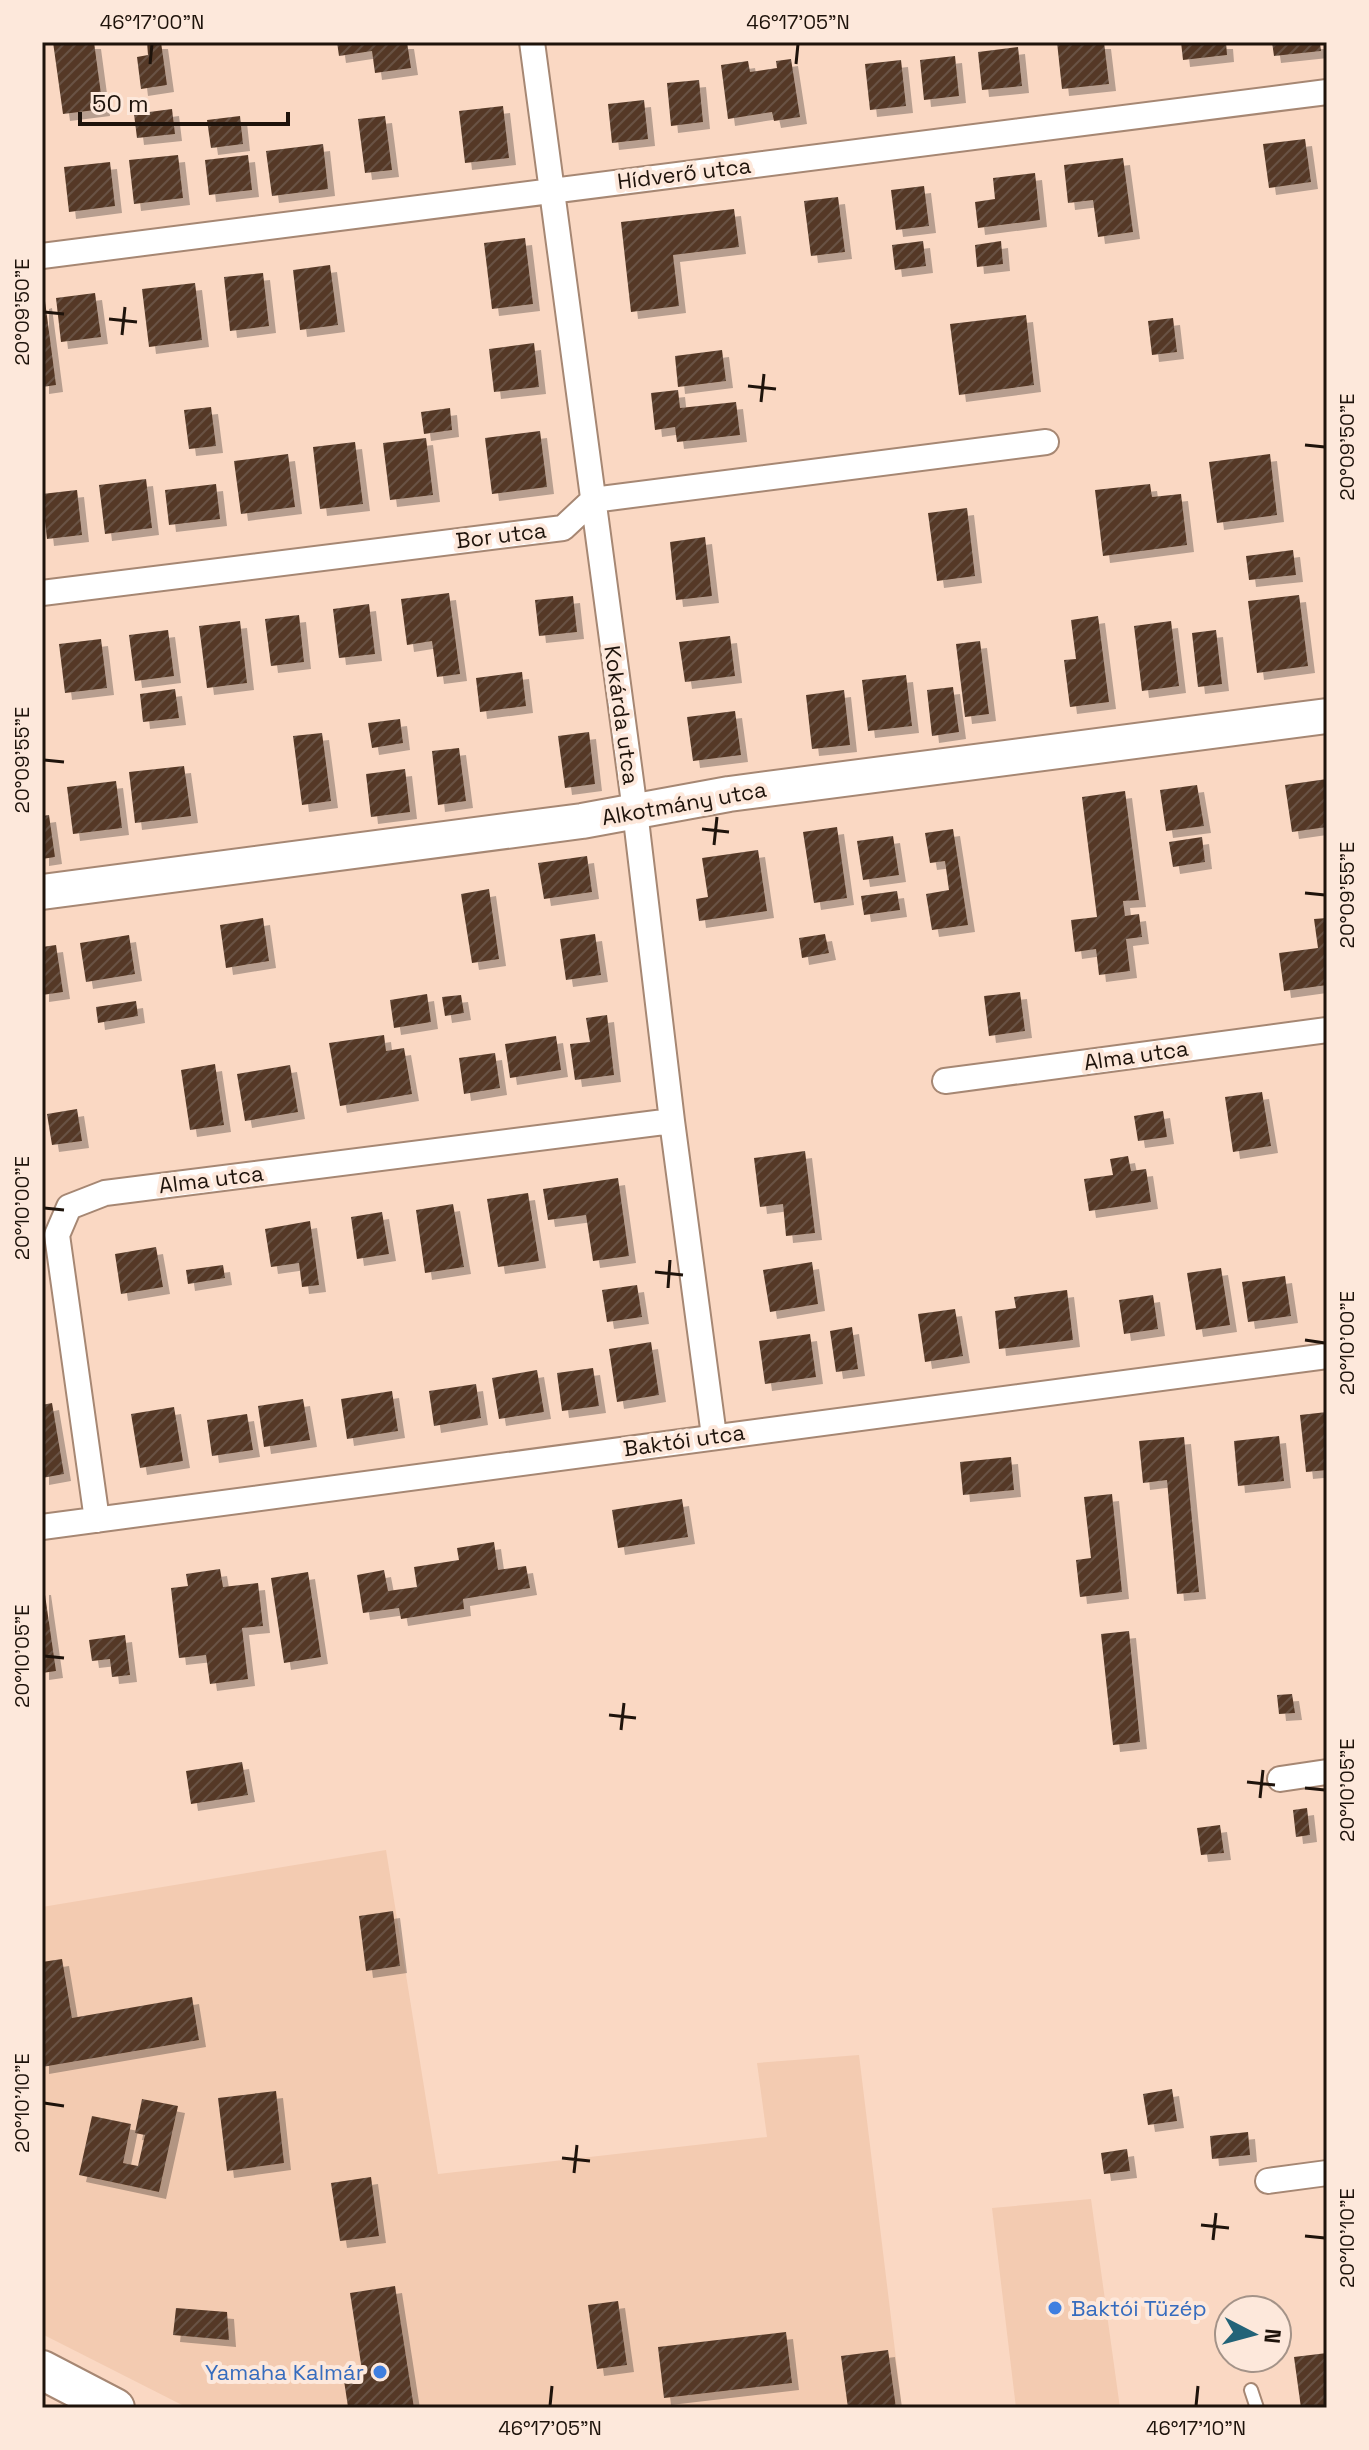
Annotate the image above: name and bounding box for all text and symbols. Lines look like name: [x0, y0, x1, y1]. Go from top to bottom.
text: 46°17'00"N: [100, 9, 204, 35]
text: 46°17'05"N: [746, 9, 850, 35]
scale bar: [80, 76, 288, 126]
text: 50 m: [92, 88, 149, 119]
street label: Hídverő utca: [616, 151, 753, 195]
text: 20°09'50"E: [9, 258, 35, 366]
text: 20°09'50"E: [1334, 393, 1360, 501]
street label: Bor utca: [454, 516, 548, 554]
street label: Kokárda utca: [598, 644, 646, 787]
text: 20°09'55"E: [9, 707, 35, 813]
street label: Alkotmány utca: [599, 775, 769, 831]
text: 20°09'55"E: [1334, 842, 1360, 948]
street label: Alma utca: [1082, 1034, 1191, 1076]
text: 20°10'00"E: [9, 1156, 35, 1260]
street label: Alma utca: [157, 1159, 265, 1199]
text: 20°10'00"E: [1334, 1291, 1360, 1395]
street label: Baktói utca: [621, 1418, 747, 1462]
text: 20°10'05"E: [9, 1604, 35, 1708]
text: 20°10'05"E: [1334, 1738, 1360, 1842]
text: 20°10'10"E: [9, 2053, 35, 2153]
text: 20°10'10"E: [1334, 2188, 1360, 2288]
place label: Baktói Tüzép: [1071, 2294, 1207, 2322]
north arrow: [1213, 2294, 1293, 2374]
marker: Baktói Tüzép: [1046, 2299, 1064, 2317]
text: N: [1258, 2327, 1288, 2345]
place label: Yamaha Kalmár: [205, 2358, 364, 2386]
marker: Yamaha Kalmár: [371, 2363, 389, 2381]
text: 46°17'05"N: [498, 2415, 602, 2441]
text: 46°17'10"N: [1146, 2415, 1246, 2441]

